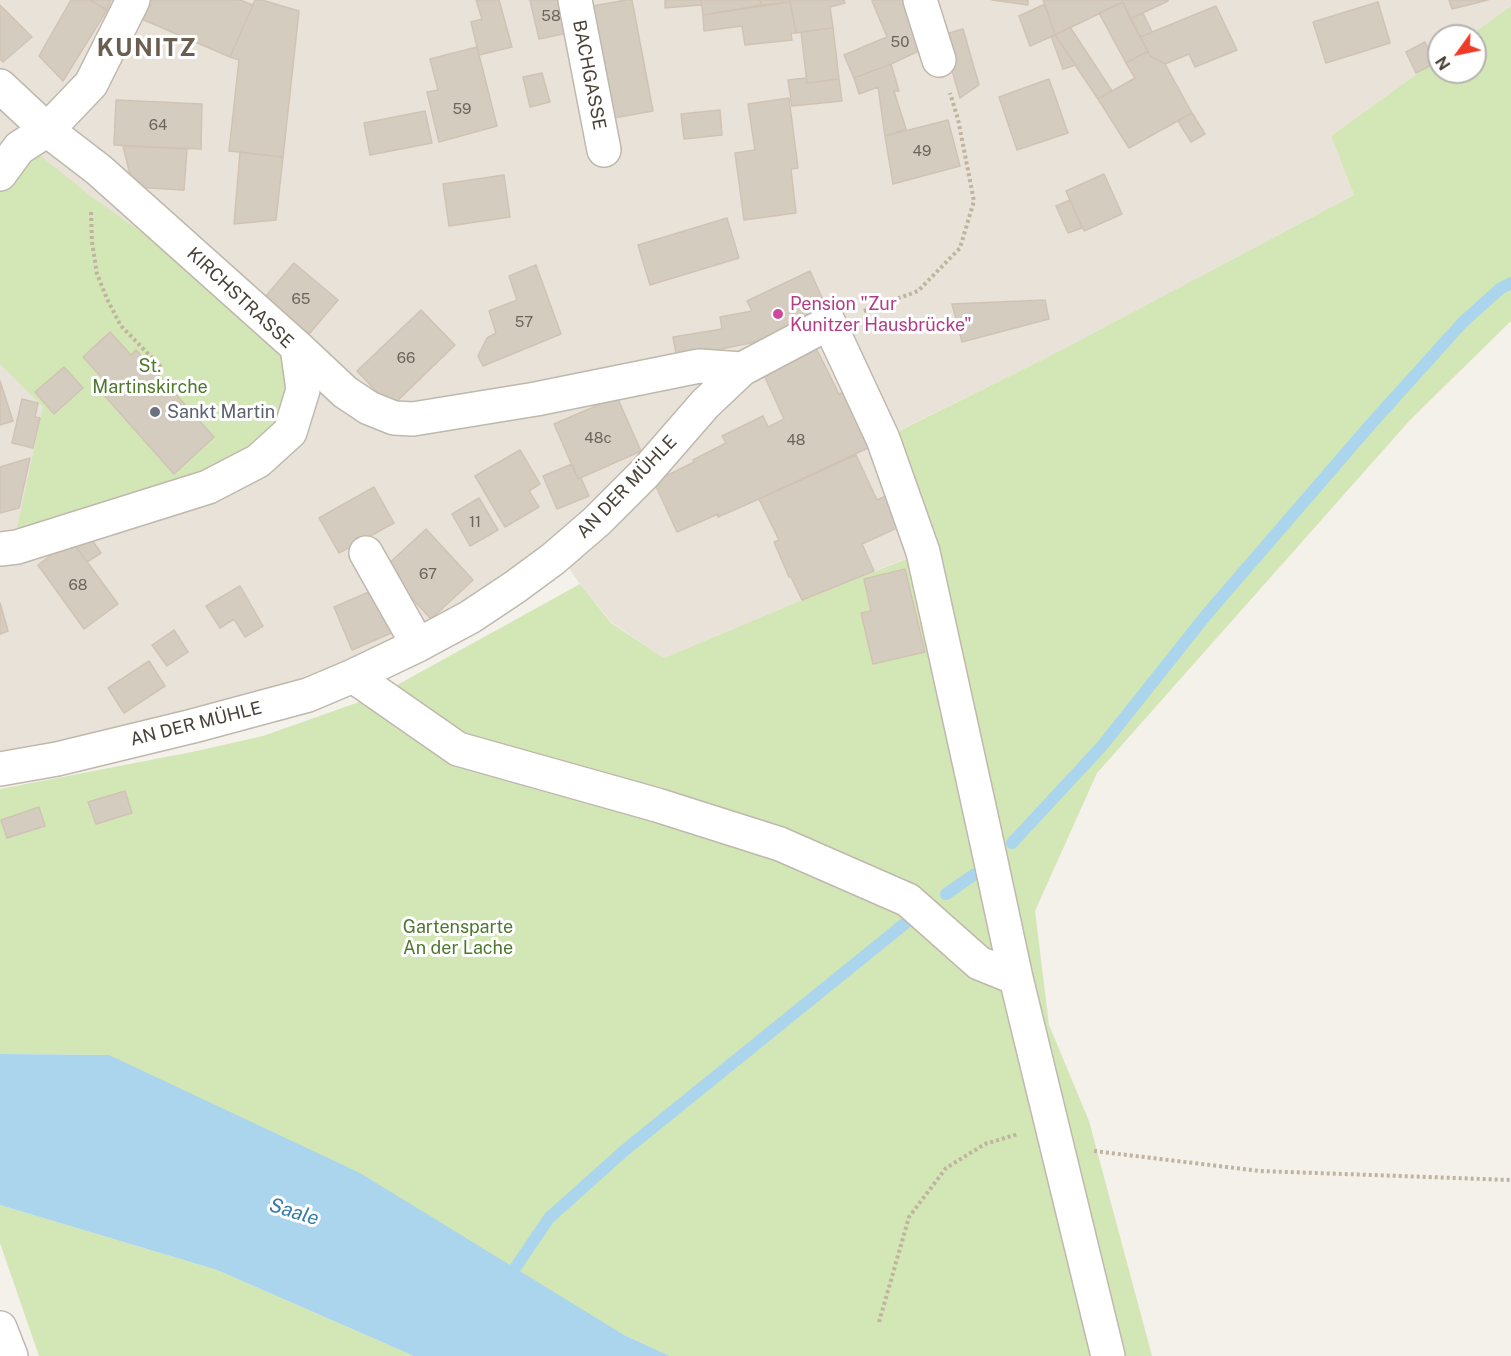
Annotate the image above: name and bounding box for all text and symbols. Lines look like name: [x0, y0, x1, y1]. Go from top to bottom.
house number: 58: [541, 7, 561, 25]
street label: BACHGASSE: [568, 18, 610, 132]
north arrow: [1427, 24, 1487, 84]
house number: 50: [891, 33, 909, 51]
district label: KUNITZ: [97, 35, 197, 63]
text: N: [1432, 53, 1455, 73]
house number: 59: [453, 100, 471, 118]
house number: 64: [149, 116, 167, 134]
house number: 49: [913, 142, 931, 160]
street label: KIRCHSTRASSE: [182, 243, 298, 353]
house number: 65: [292, 290, 310, 308]
place label: Pension "Zur Kunitzer Hausbrücke": [790, 293, 972, 336]
marker: Pension "Zur Kunitzer Hausbrücke": [771, 307, 785, 321]
house number: 57: [515, 313, 533, 331]
house number: 66: [397, 349, 415, 367]
park label: St. Martinskirche: [92, 355, 208, 398]
place label: Sankt Martin: [167, 401, 275, 423]
marker: Sankt Martin: [148, 405, 162, 419]
house number: 48c: [584, 429, 612, 447]
street label: AN DER MÜHLE: [572, 431, 682, 543]
house number: 48: [786, 431, 806, 449]
house number: 11: [469, 513, 481, 531]
house number: 67: [419, 565, 437, 583]
house number: 68: [69, 576, 87, 594]
street label: AN DER MÜHLE: [128, 697, 264, 751]
park label: Gartensparte An der Lache: [403, 916, 513, 958]
water label: Saale: [266, 1193, 322, 1231]

